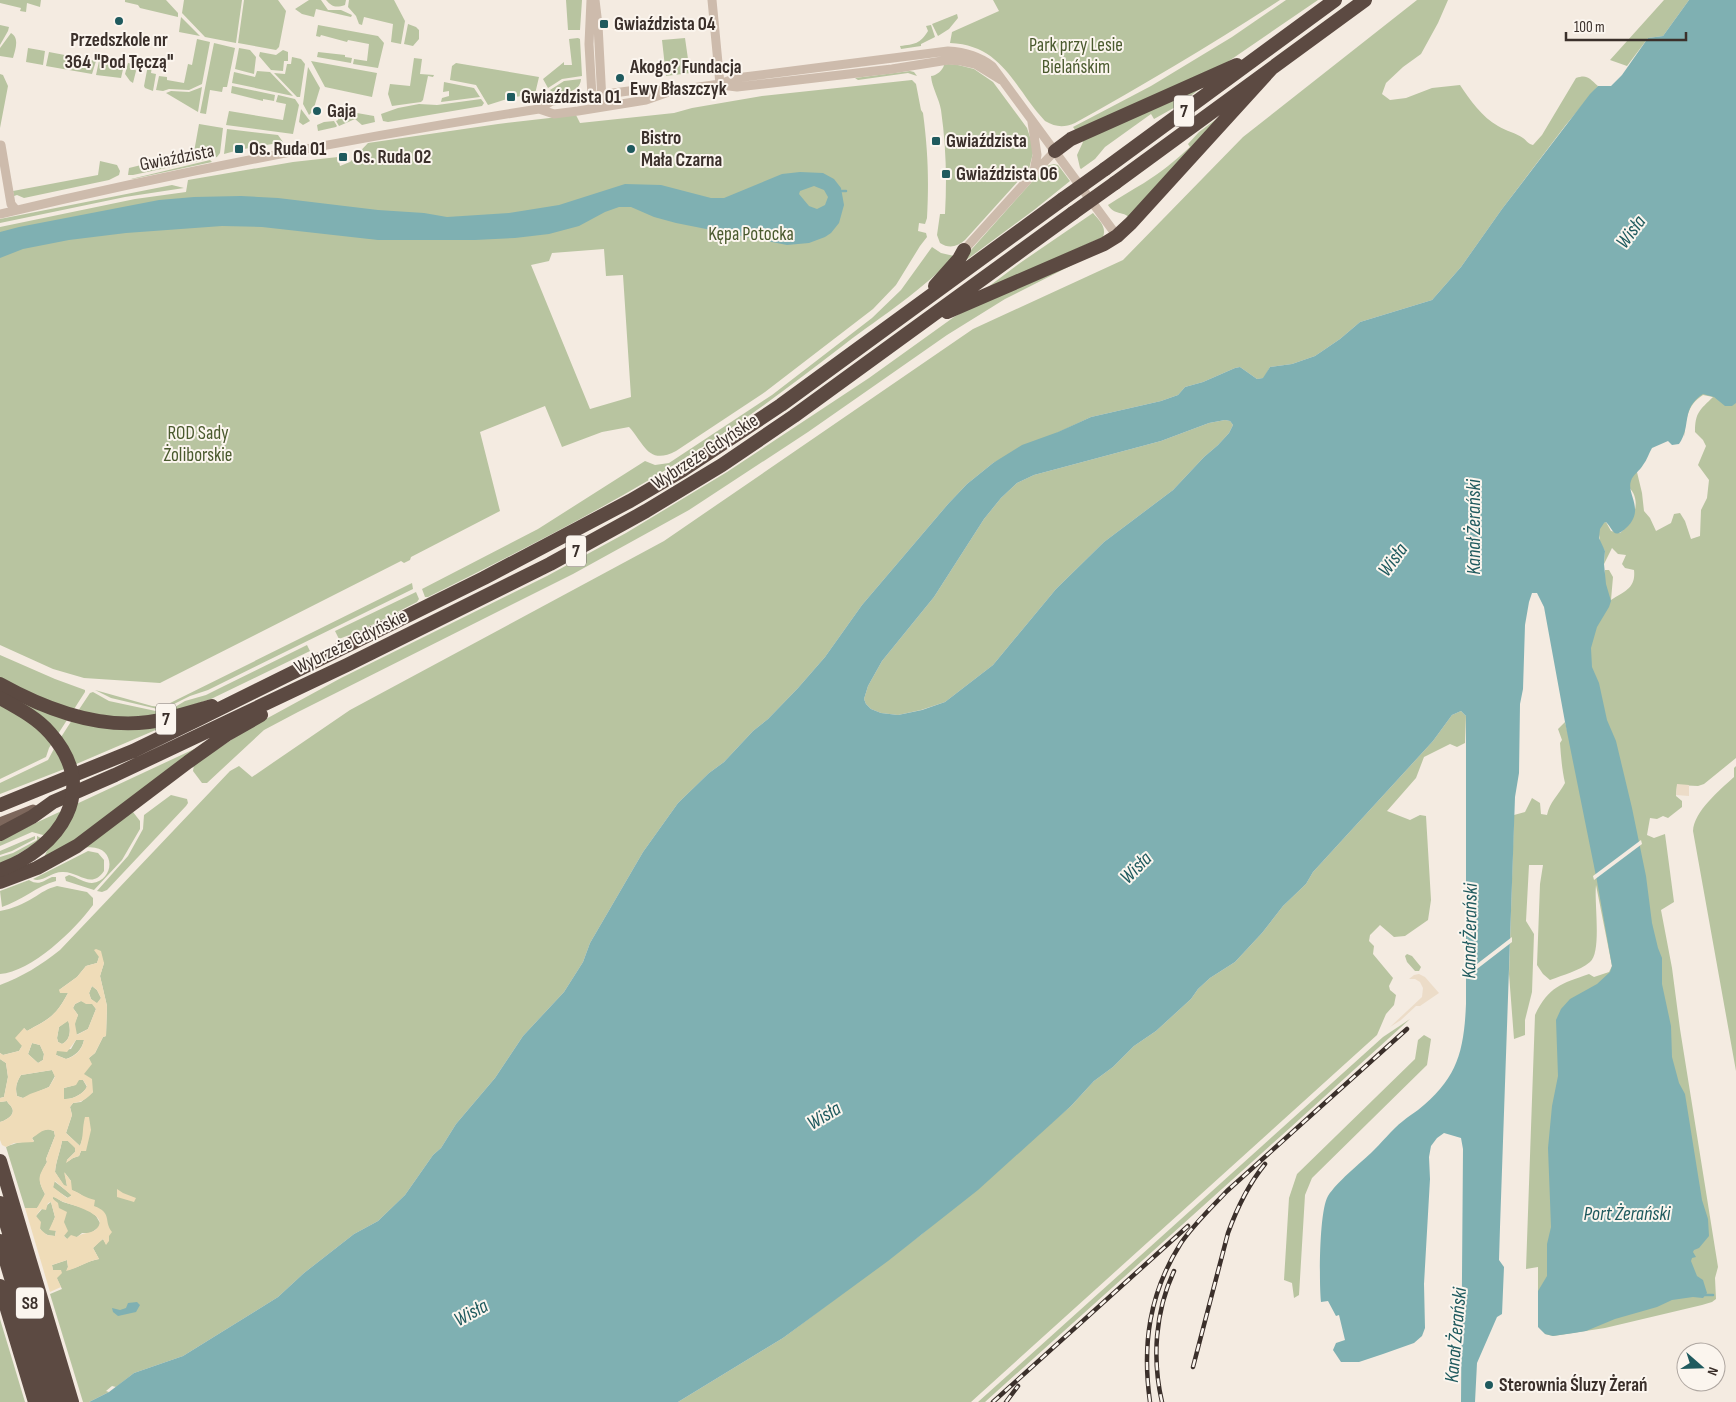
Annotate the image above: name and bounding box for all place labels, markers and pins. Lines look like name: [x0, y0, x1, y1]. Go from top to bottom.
place label: Gwiaździsta 04: [614, 13, 716, 36]
marker: Przedszkole nr 364 "Pod Tęczą": [113, 15, 125, 27]
marker: Gwiaździsta 04: [598, 18, 610, 30]
place label: Przedszkole nr 364 "Pod Tęczą": [65, 29, 173, 74]
place label: Akogo? Fundacja Ewy Błaszczyk: [629, 56, 742, 101]
marker: Akogo? Fundacja Ewy Błaszczyk: [614, 72, 626, 84]
place label: Gwiaździsta 01: [521, 86, 622, 109]
marker: Gwiaździsta 01: [505, 91, 517, 103]
place label: Gaja: [327, 100, 356, 123]
marker: Gaja: [311, 105, 323, 117]
place label: Bistro Mała Czarna: [641, 127, 722, 172]
place label: Gwiaździsta: [946, 130, 1027, 153]
marker: Gwiaździsta: [930, 135, 942, 147]
place label: Os. Ruda 01: [249, 138, 327, 161]
marker: Os. Ruda 01: [233, 143, 245, 155]
marker: Bistro Mała Czarna: [625, 143, 637, 155]
place label: Os. Ruda 02: [353, 146, 431, 169]
marker: Os. Ruda 02: [337, 151, 349, 163]
place label: Gwiaździsta 06: [956, 163, 1058, 186]
marker: Gwiaździsta 06: [940, 168, 952, 180]
place label: Sterownia Śluzy Żerań: [1499, 1374, 1647, 1397]
marker: Sterownia Śluzy Żerań: [1483, 1379, 1495, 1391]

